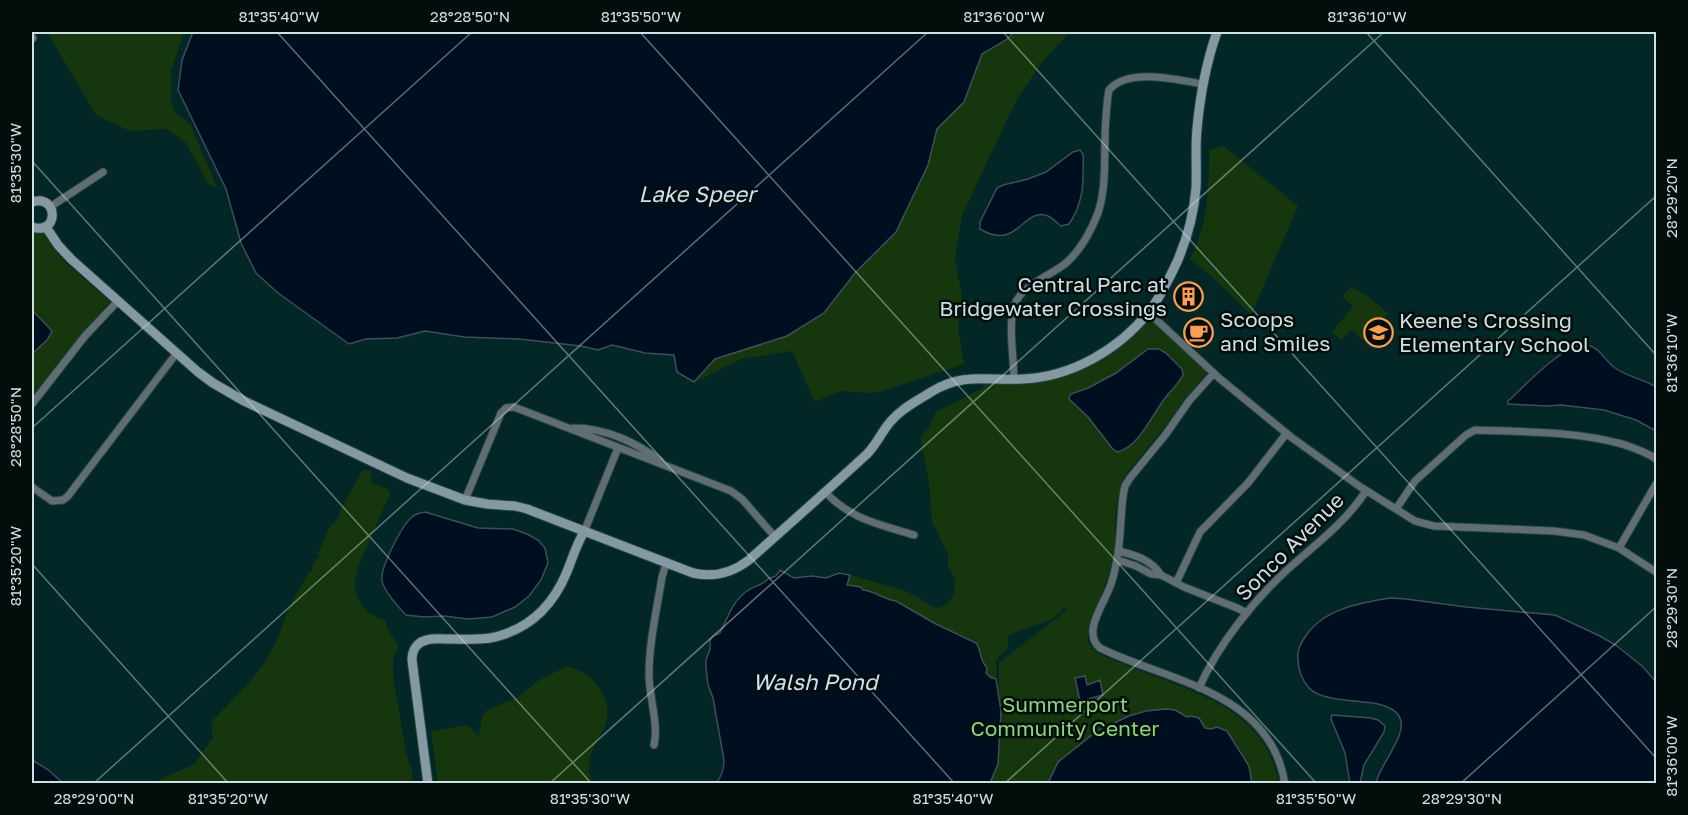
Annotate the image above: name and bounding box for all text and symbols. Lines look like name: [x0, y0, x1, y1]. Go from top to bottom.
text: 81°35'40"W: [239, 7, 319, 25]
text: 28°28'50"N: [430, 7, 510, 25]
text: 81°35'50"W: [601, 7, 681, 25]
text: 81°36'00"W: [963, 7, 1045, 25]
text: 81°36'10"W: [1327, 7, 1407, 25]
text: 81°35'30"W: [6, 123, 24, 203]
text: 28°29'20"N: [1662, 158, 1680, 238]
water label: Lake Speer: [638, 180, 759, 207]
place label: Central Parc at Bridgewater Crossings: [939, 271, 1167, 321]
building icon: Central Parc at Bridgewater Crossings: [1172, 281, 1204, 313]
place label: Scoops and Smiles: [1220, 306, 1330, 356]
place label: Keene's Crossing Elementary School: [1399, 307, 1590, 357]
text: 81°36'10"W: [1662, 313, 1680, 393]
cafe icon: Scoops and Smiles: [1183, 316, 1215, 348]
school or university icon: Keene's Crossing Elementary School: [1362, 317, 1394, 349]
text: 28°28'50"N: [6, 387, 24, 467]
street label: Sonco Avenue: [1230, 487, 1349, 606]
text: 81°35'20"W: [6, 526, 24, 606]
text: 28°29'30"N: [1662, 568, 1680, 648]
water label: Walsh Pond: [753, 668, 880, 695]
park label: Summerport Community Center: [970, 691, 1160, 741]
text: 81°36'00"W: [1662, 715, 1680, 797]
text: 28°29'00"N: [54, 789, 134, 807]
text: 81°35'20"W: [188, 789, 268, 807]
text: 81°35'30"W: [550, 789, 630, 807]
text: 81°35'40"W: [913, 789, 993, 807]
text: 81°35'50"W: [1276, 789, 1356, 807]
text: 28°29'30"N: [1422, 789, 1502, 807]

